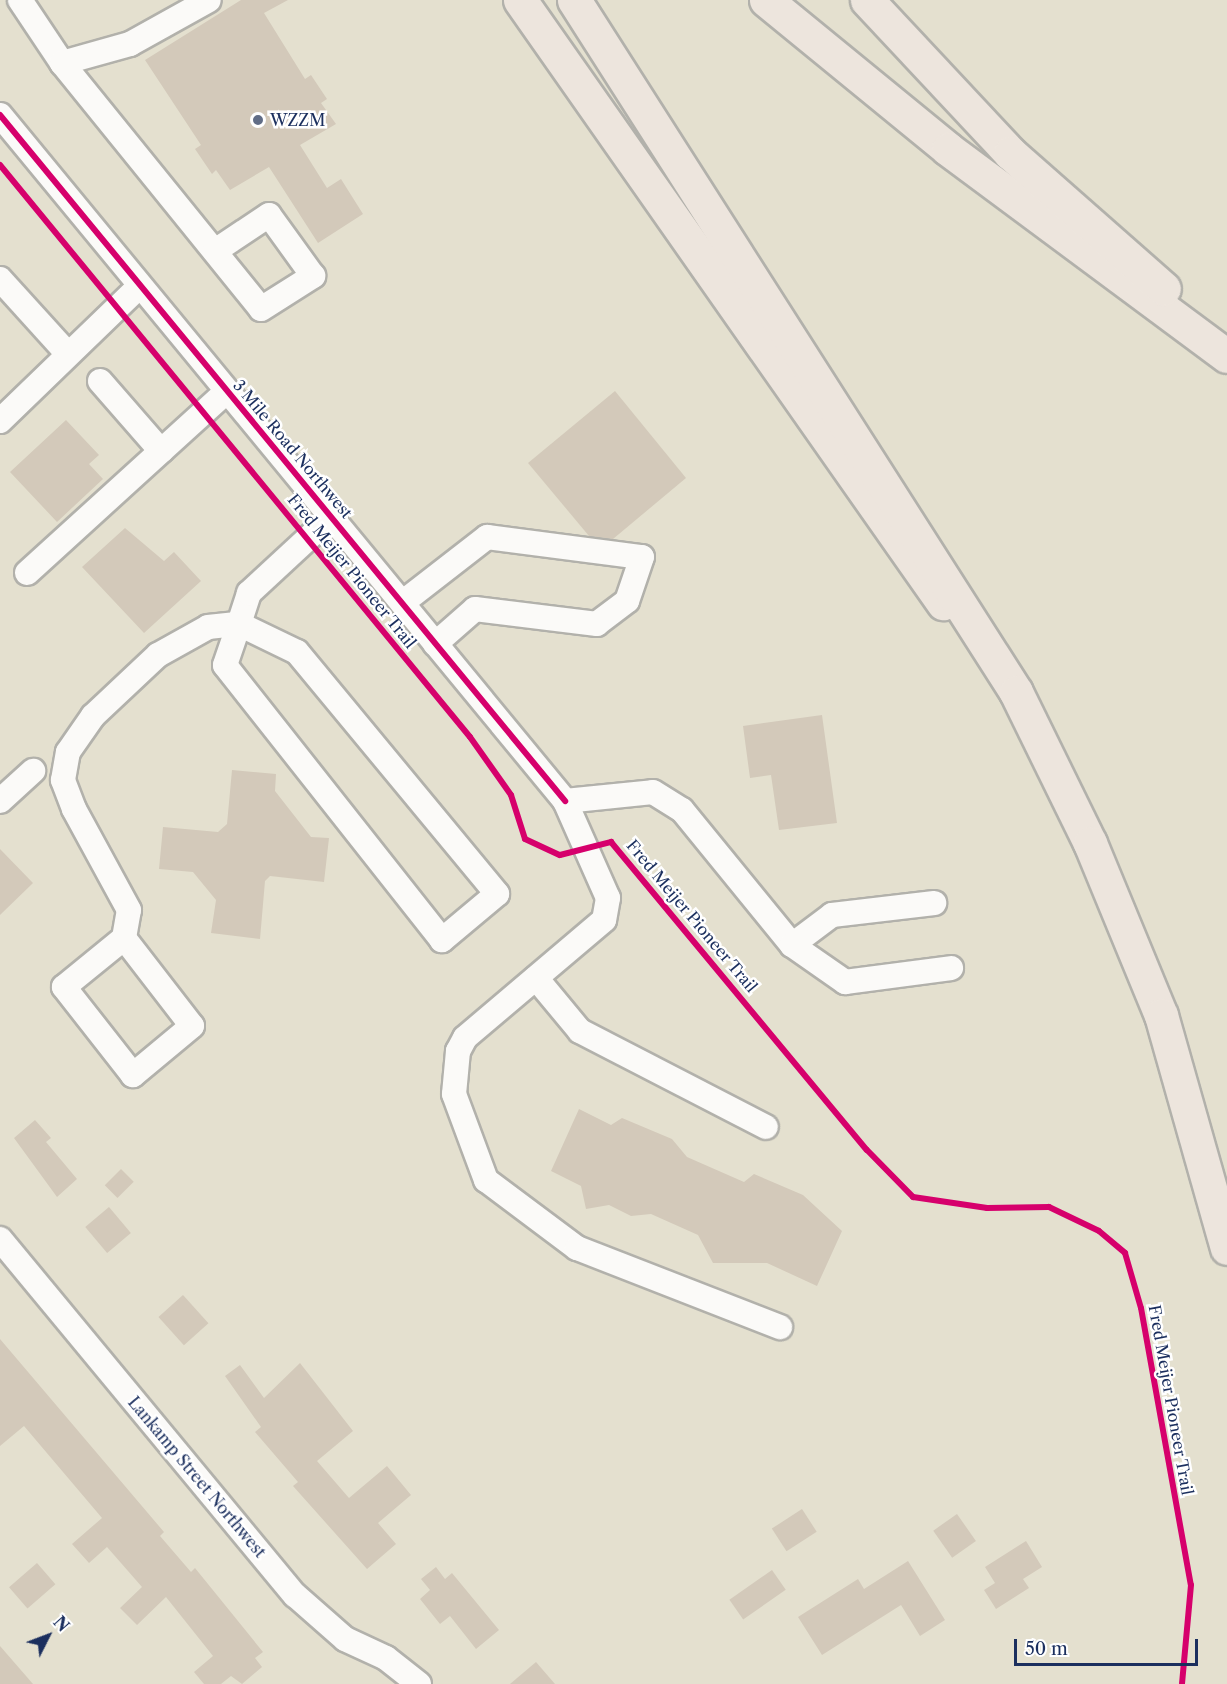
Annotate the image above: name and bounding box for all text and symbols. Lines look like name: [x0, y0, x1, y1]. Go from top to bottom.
place label: WZZM: [270, 110, 325, 130]
marker: WZZM: [251, 113, 265, 127]
street label: 3 Mile Road Northwest: [229, 376, 357, 522]
street label: Fred Meijer Pioneer Trail: [284, 490, 420, 652]
street label: Fred Meijer Pioneer Trail: [622, 836, 762, 996]
street label: Fred Meijer Pioneer Trail: [1145, 1303, 1197, 1497]
street label: Lankamp Street Northwest: [124, 1393, 270, 1561]
north arrow: [18, 1606, 78, 1666]
text: N: [49, 1612, 73, 1636]
scale bar: [1017, 1627, 1202, 1665]
text: 50 m: [1025, 1638, 1068, 1660]

